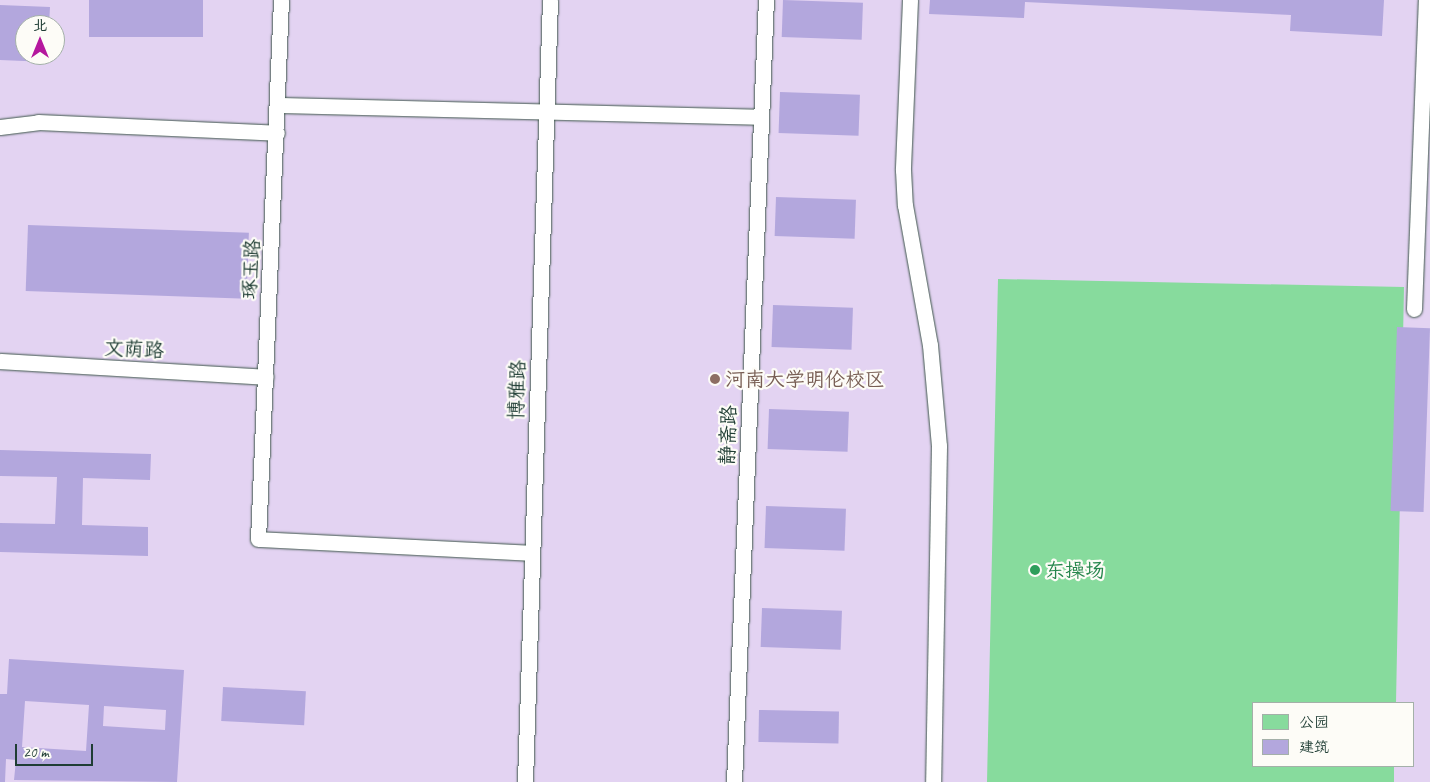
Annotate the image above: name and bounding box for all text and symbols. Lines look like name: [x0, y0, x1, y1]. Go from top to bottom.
north arrow: [15, 15, 65, 65]
text: 北: [33, 17, 47, 34]
street label: 琢玉路: [237, 238, 265, 300]
street label: 文荫路: [103, 335, 165, 363]
street label: 博雅路: [504, 360, 530, 420]
place label: 河南大学明伦校区: [725, 367, 885, 391]
marker: 河南大学明伦校区: [709, 373, 721, 385]
street label: 静斋路: [715, 405, 741, 465]
place label: 东操场: [1045, 558, 1105, 582]
marker: 东操场: [1029, 564, 1041, 576]
legend: [1252, 702, 1415, 767]
text: 公园: [1299, 713, 1329, 732]
scale bar: [18, 734, 95, 766]
text: 建筑: [1299, 738, 1329, 757]
text: 20 m: [23, 743, 49, 762]

